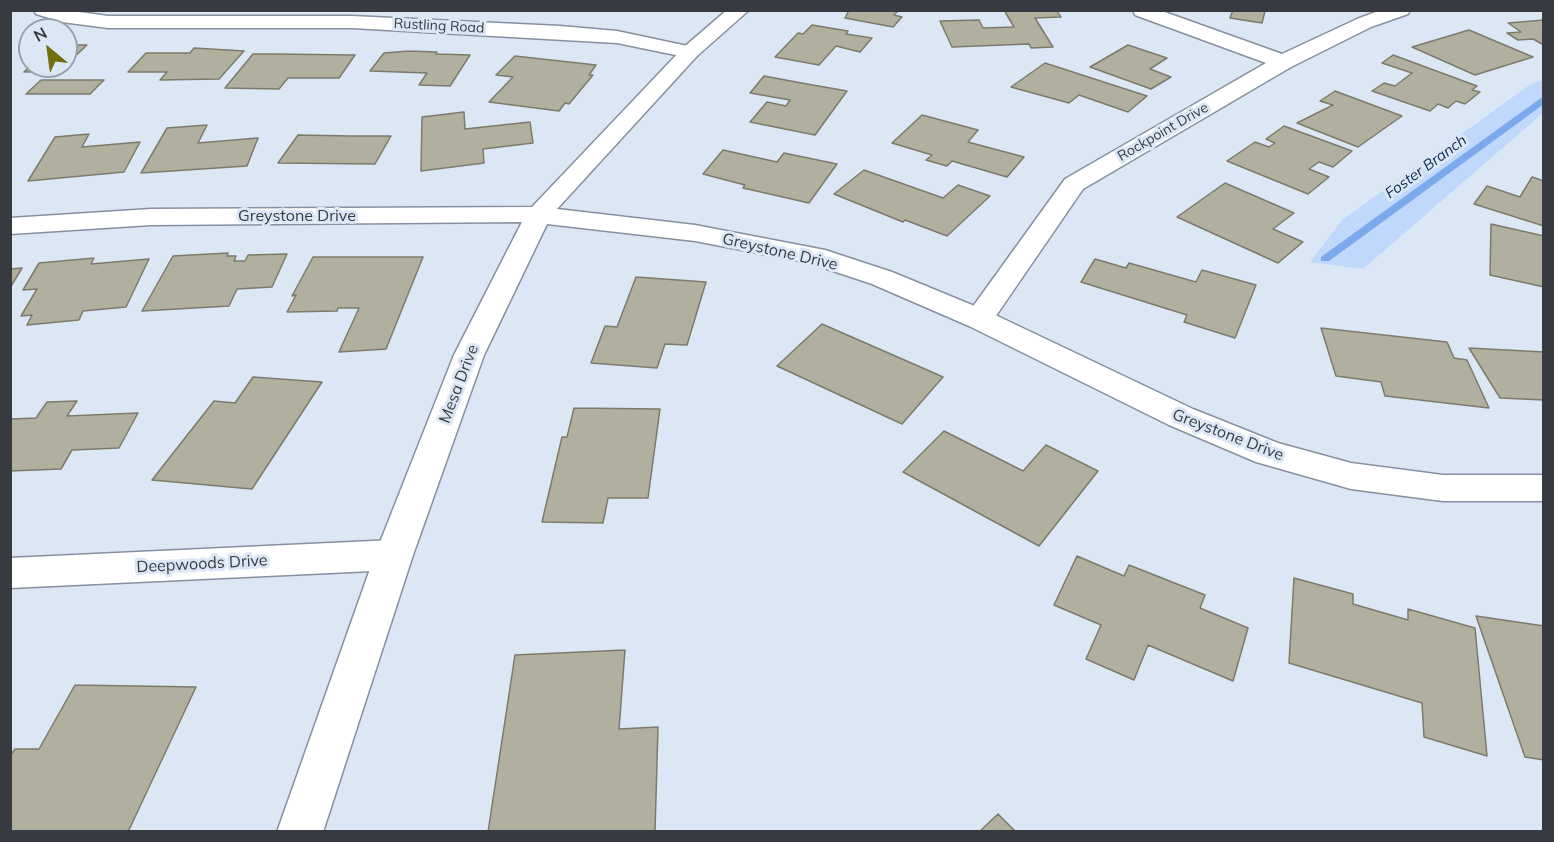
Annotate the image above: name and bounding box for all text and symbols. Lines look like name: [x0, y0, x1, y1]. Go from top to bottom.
street label: Rustling Road: [393, 15, 485, 37]
north arrow: [18, 18, 78, 78]
text: N: [30, 22, 50, 46]
street label: Rockpoint Drive: [1115, 99, 1211, 165]
water label: Foster Branch: [1382, 131, 1470, 203]
street label: Greystone Drive: [238, 206, 356, 226]
street label: Greystone Drive: [720, 229, 840, 275]
street label: Mesa Drive: [435, 342, 483, 426]
street label: Greystone Drive: [1170, 405, 1286, 465]
street label: Deepwoods Drive: [136, 551, 268, 577]

